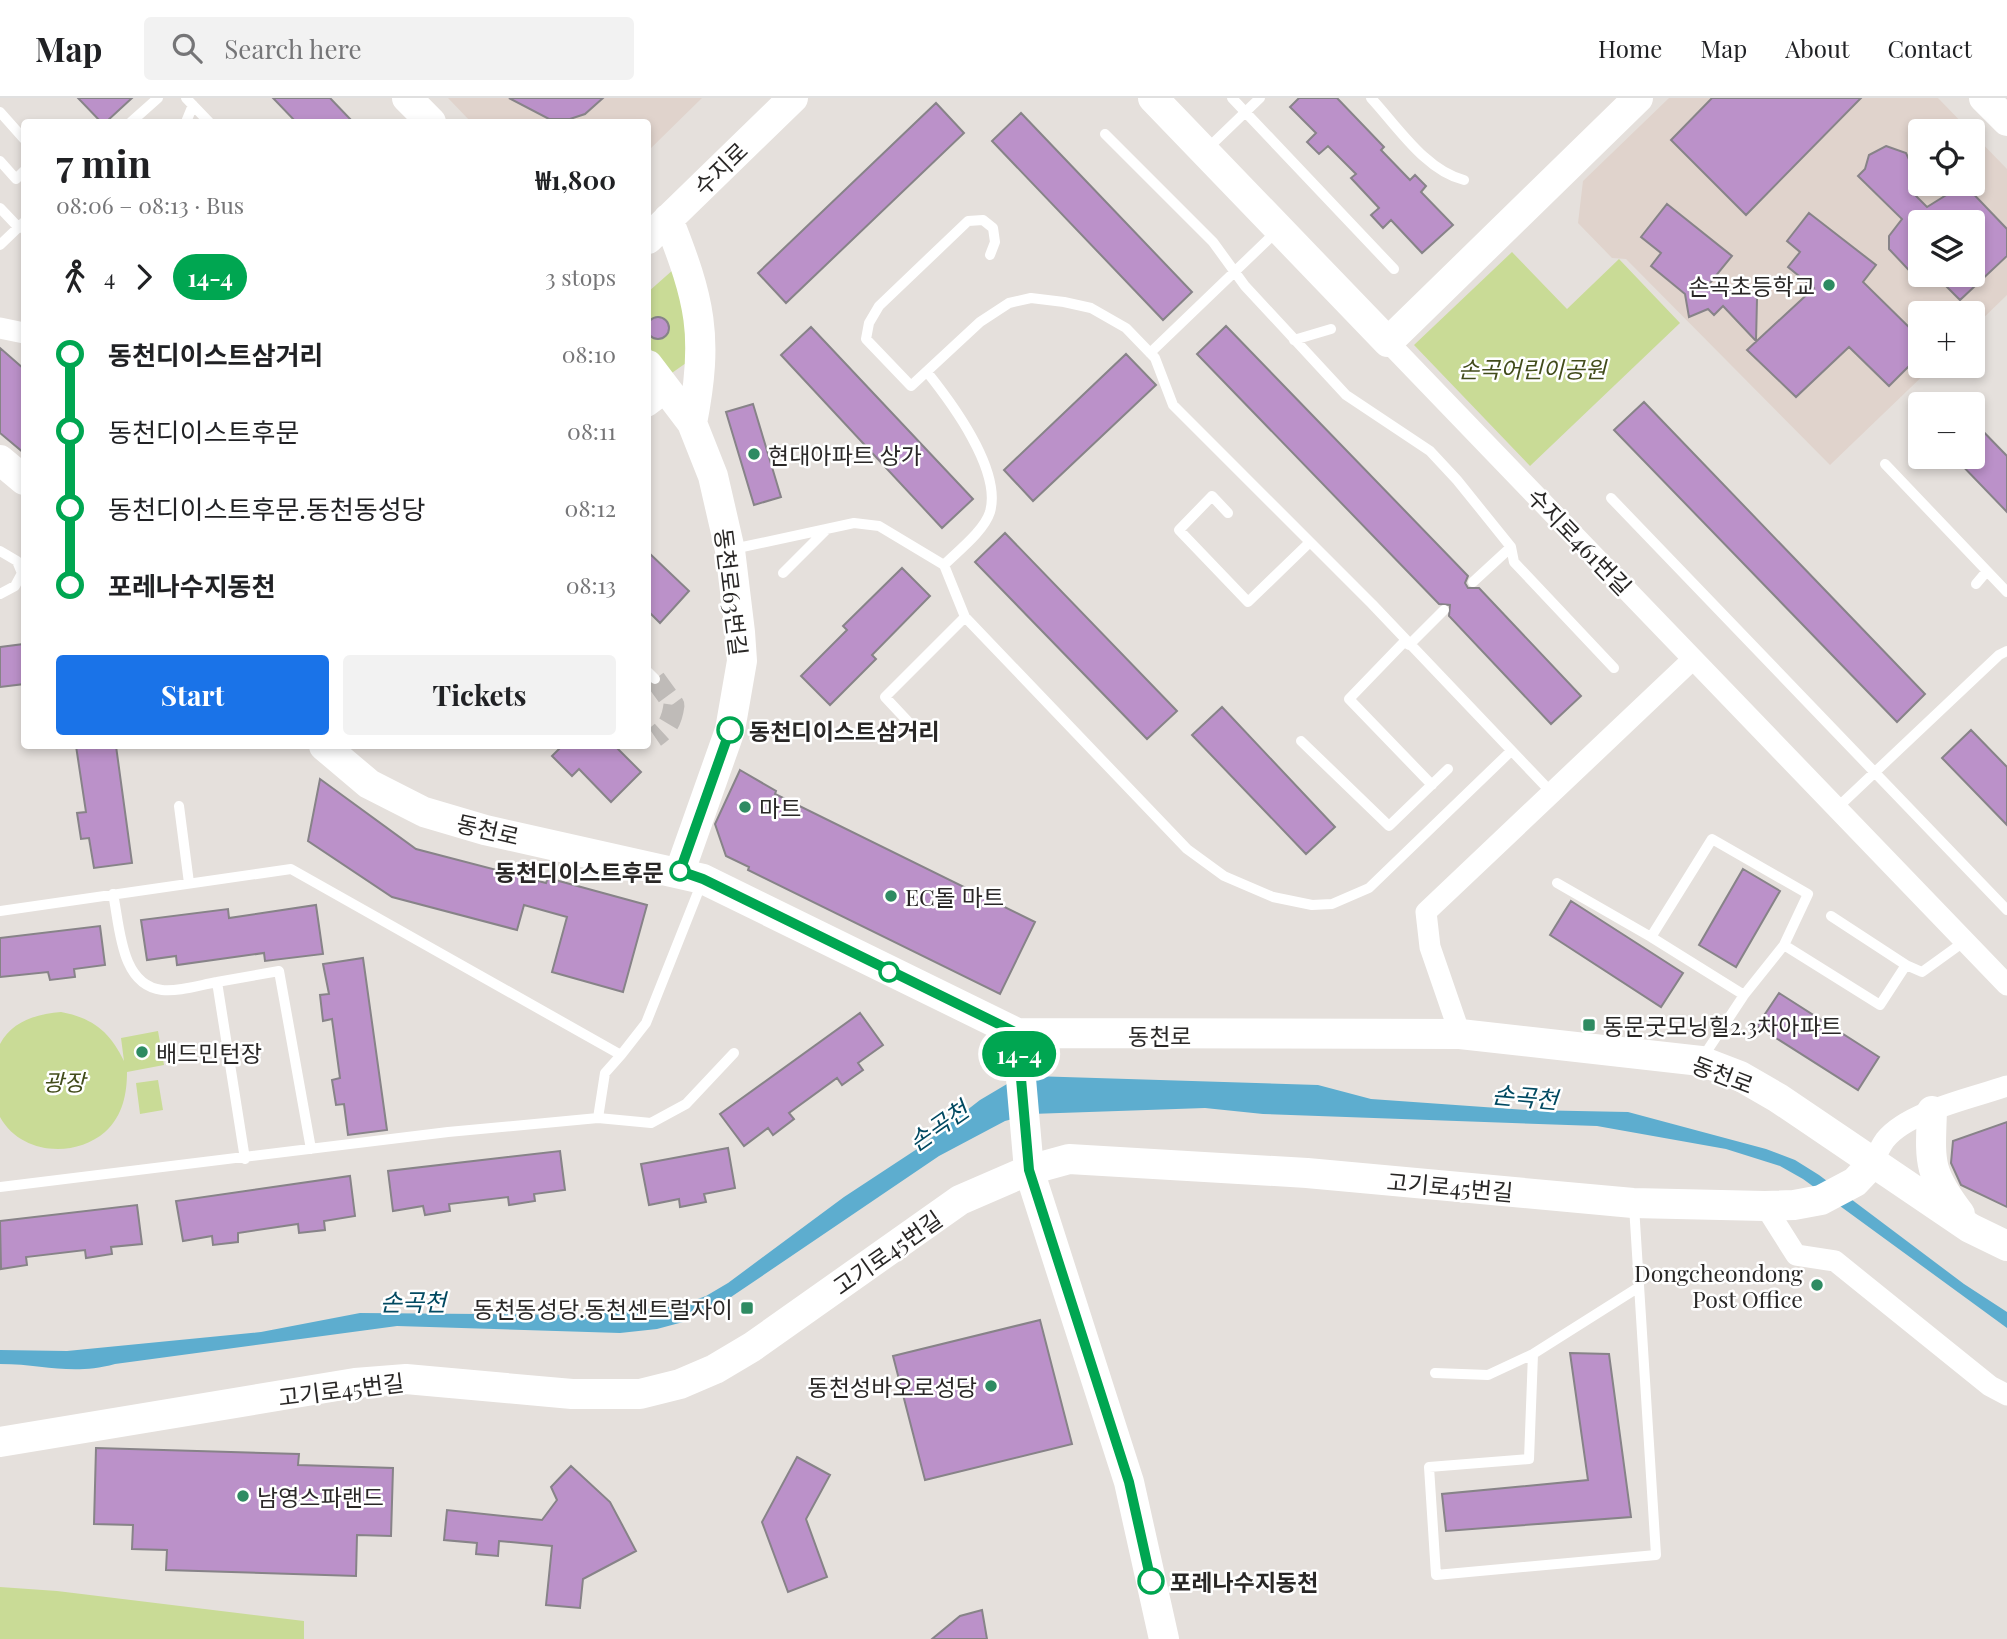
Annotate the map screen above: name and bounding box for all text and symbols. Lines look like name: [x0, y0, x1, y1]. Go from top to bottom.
search box: [144, 17, 634, 80]
text: Map: [35, 26, 102, 70]
icon: search: [168, 29, 206, 67]
text: Search here: [224, 31, 362, 66]
text: Home: [1598, 32, 1662, 64]
text: Map: [1700, 32, 1747, 64]
text: About: [1785, 32, 1849, 64]
text: Contact: [1887, 32, 1972, 64]
map controls: [1908, 119, 1985, 469]
button: locate: [1908, 119, 1985, 196]
street label: 수지로: [686, 135, 754, 201]
text: 7 min: [56, 137, 151, 188]
text: ₩1,800: [536, 162, 616, 197]
text: 08:06 – 08:13 · Bus: [56, 189, 244, 220]
button: layers: [1908, 210, 1985, 287]
icon: walk: [56, 258, 94, 296]
icon: forward: [125, 258, 163, 296]
text: 4: [104, 261, 115, 292]
text: 14-4: [187, 261, 233, 293]
text: 3 stops: [545, 261, 616, 292]
place label: 손곡초등학교: [1688, 270, 1815, 301]
marker: 손곡초등학교: [1821, 277, 1837, 293]
button: +: [1908, 301, 1985, 378]
text: 동천디이스트삼거리: [108, 337, 323, 372]
text: 08:10: [562, 338, 616, 369]
park label: 손곡어린이공원: [1458, 353, 1608, 384]
button: −: [1908, 392, 1985, 469]
text: 동천디이스트후문: [108, 414, 299, 449]
text: 08:11: [567, 415, 616, 446]
place label: 현대아파트 상가: [768, 439, 922, 470]
marker: 현대아파트 상가: [746, 446, 762, 462]
street label: 수지로461번길: [1521, 481, 1639, 601]
text: 동천디이스트후문.동천동성당: [108, 491, 426, 526]
text: 08:12: [565, 492, 616, 523]
street label: 동천로63번길: [709, 527, 755, 657]
text: 포레나수지동천: [108, 568, 275, 603]
text: 08:13: [566, 569, 616, 600]
button: Start: [56, 655, 329, 735]
button: Tickets: [343, 655, 616, 735]
place label: 동천디이스트삼거리: [749, 715, 939, 746]
marker: 동천디이스트삼거리: [717, 717, 743, 743]
place label: 마트: [759, 792, 801, 823]
marker: 마트: [737, 799, 753, 815]
street label: 동천로: [454, 807, 522, 851]
place label: 동천디이스트후문: [495, 856, 664, 887]
marker: 동천디이스트후문: [670, 861, 690, 881]
place label: EC돌 마트: [905, 881, 1004, 912]
marker: EC돌 마트: [883, 888, 899, 904]
unlabelled marker: [879, 962, 899, 982]
place label: 동문굿모닝힐2.3차아파트: [1603, 1010, 1842, 1041]
marker: 동문굿모닝힐2.3차아파트: [1581, 1017, 1597, 1033]
street label: 동천로: [1128, 1020, 1192, 1051]
line badge: 14-4: [970, 1031, 1068, 1077]
place label: 배드민턴장: [156, 1037, 262, 1068]
text: 14-4: [996, 1038, 1042, 1070]
marker: 배드민턴장: [134, 1044, 150, 1060]
street label: 동천로: [1688, 1048, 1758, 1100]
park label: 광장: [43, 1066, 88, 1097]
water label: 손곡천: [1491, 1077, 1562, 1115]
water label: 손곡천: [902, 1091, 977, 1157]
street label: 고기로45번길: [1386, 1165, 1514, 1207]
street label: 고기로45번길: [826, 1203, 948, 1301]
place label: Dongcheondong Post Office: [1634, 1257, 1803, 1314]
marker: Dongcheondong Post Office: [1809, 1277, 1825, 1293]
water label: 손곡천: [380, 1285, 449, 1317]
place label: 동천동성당.동천센트럴자이: [473, 1293, 733, 1324]
marker: 동천동성당.동천센트럴자이: [739, 1300, 755, 1316]
street label: 고기로45번길: [276, 1366, 406, 1412]
place label: 동천성바오로성당: [808, 1371, 977, 1402]
marker: 동천성바오로성당: [983, 1378, 999, 1394]
place label: 남영스파랜드: [257, 1481, 384, 1512]
marker: 남영스파랜드: [235, 1488, 251, 1504]
place label: 포레나수지동천: [1170, 1566, 1318, 1597]
marker: 포레나수지동천: [1138, 1568, 1164, 1594]

